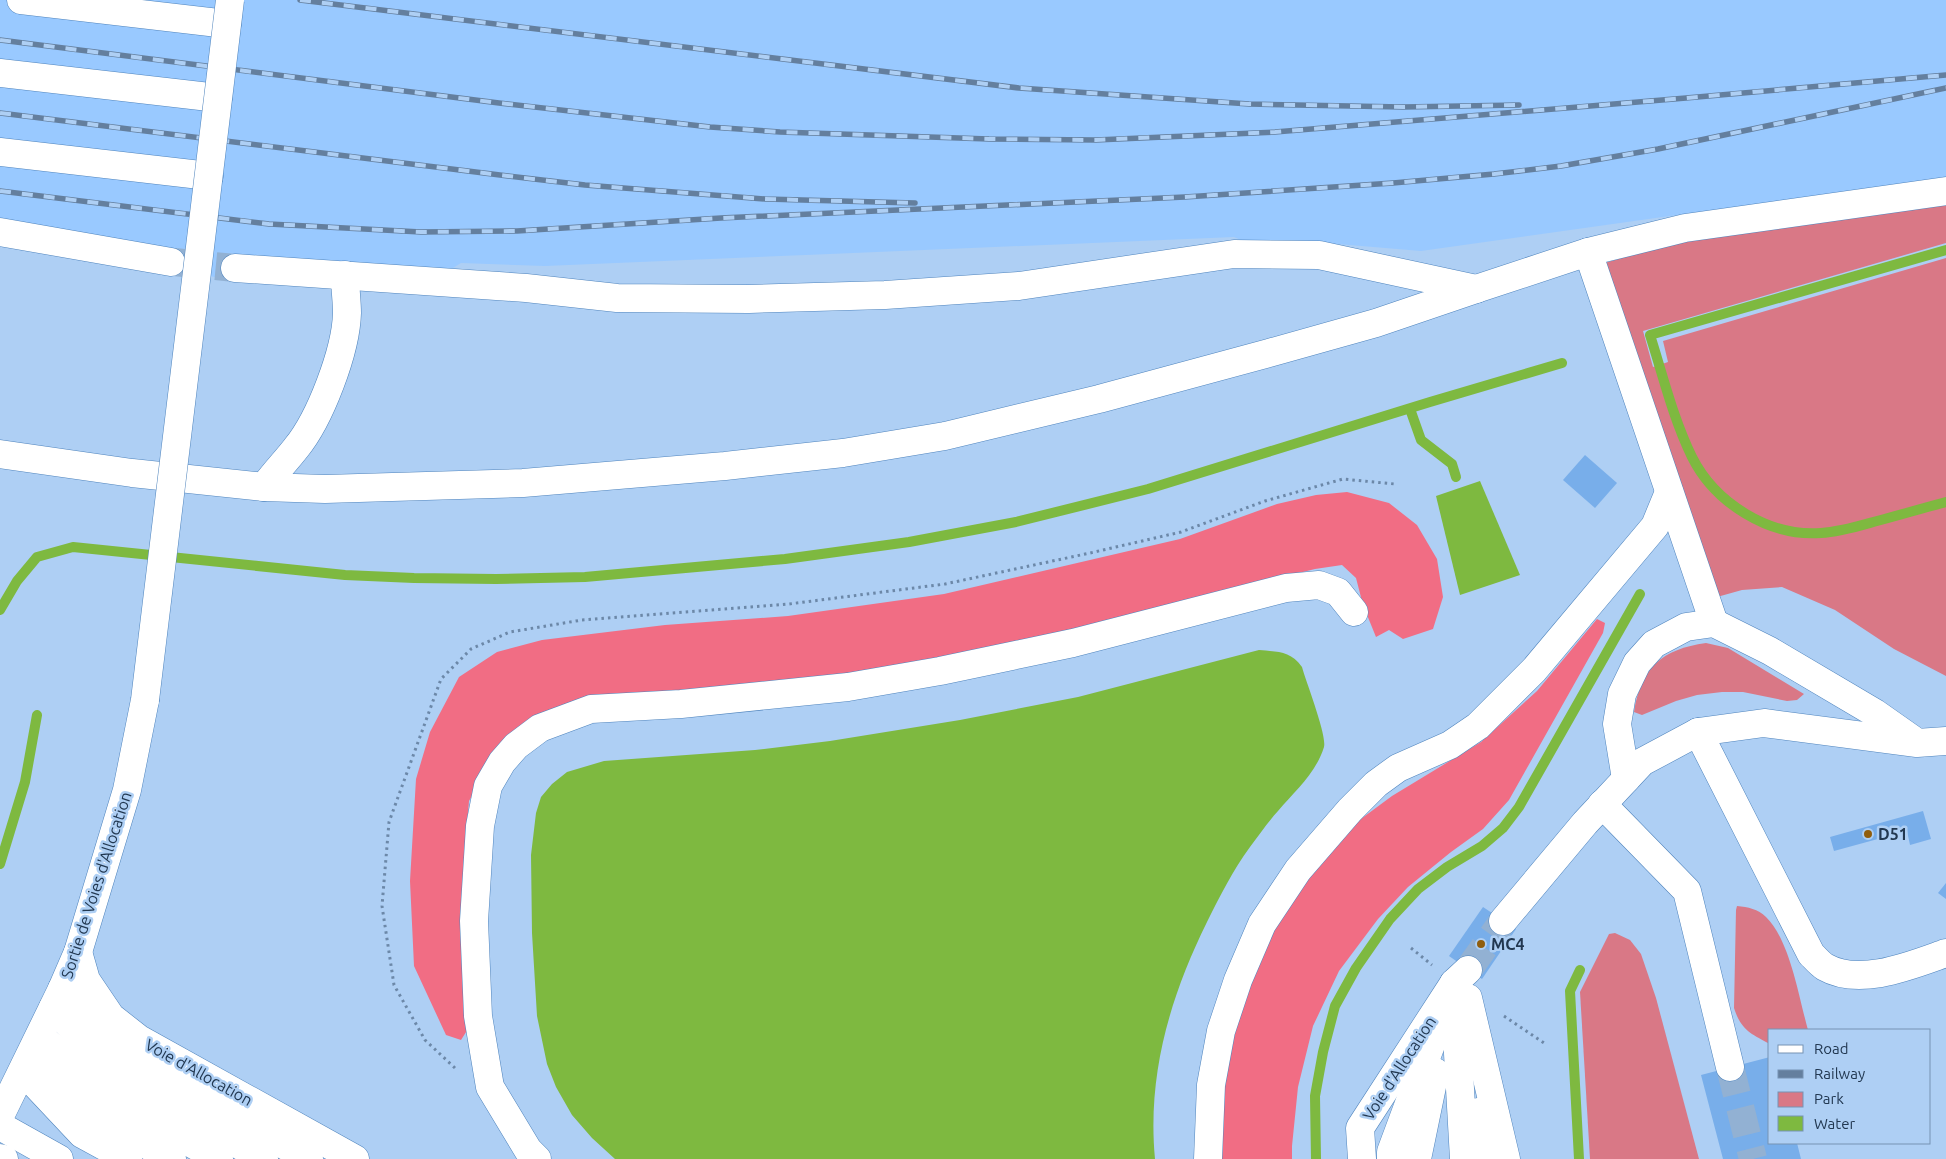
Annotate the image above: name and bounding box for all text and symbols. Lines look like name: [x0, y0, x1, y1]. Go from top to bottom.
street label: Sortie de Voies d'Allocation: [57, 789, 135, 981]
place label: D51: [1878, 825, 1908, 843]
marker: D51: [1862, 828, 1874, 840]
place label: MC4: [1491, 935, 1525, 953]
marker: MC4: [1475, 938, 1487, 950]
street label: Voie d'Allocation: [1359, 1013, 1439, 1123]
legend: [1768, 1029, 1931, 1144]
street label: Voie d'Allocation: [142, 1035, 256, 1109]
text: Road: [1814, 1040, 1849, 1057]
text: Railway: [1814, 1065, 1865, 1082]
text: Park: [1814, 1090, 1844, 1107]
text: Water: [1814, 1115, 1855, 1132]

